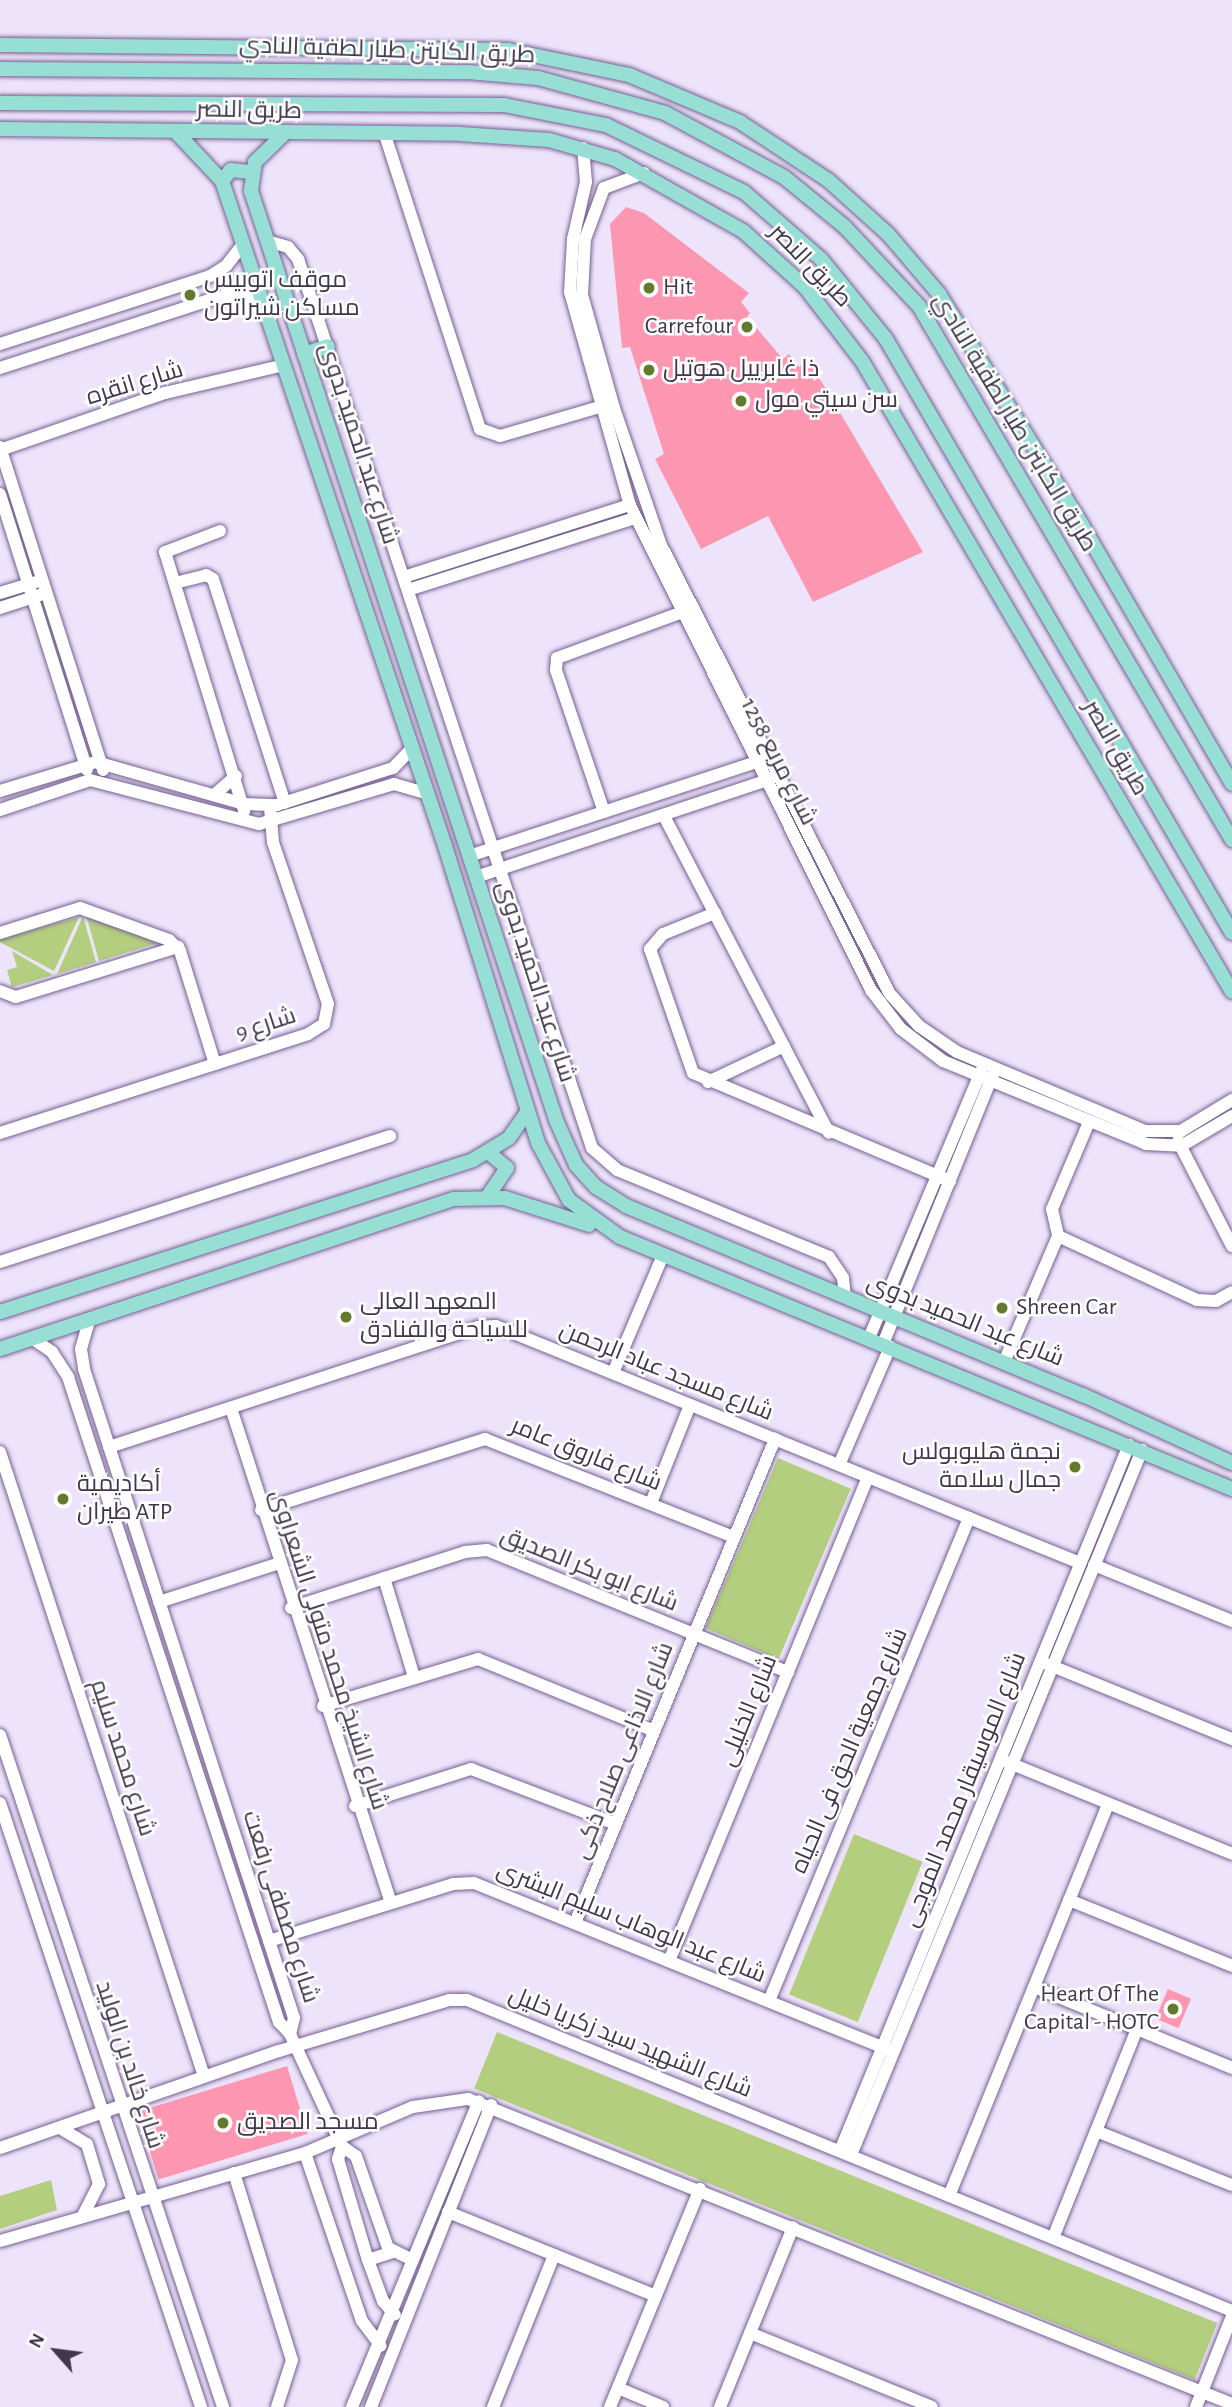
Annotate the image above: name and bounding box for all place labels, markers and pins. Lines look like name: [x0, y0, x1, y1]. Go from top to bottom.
place label: موقف اتوبيس مساكن شيراتون: [204, 267, 360, 323]
place label: Hit: [663, 274, 693, 302]
marker: Hit: [641, 280, 657, 296]
marker: موقف اتوبيس مساكن شيراتون: [182, 287, 198, 303]
place label: Carrefour: [645, 313, 733, 341]
marker: Carrefour: [739, 319, 755, 335]
place label: ذا غابرييل هوتيل: [663, 356, 819, 384]
marker: ذا غابرييل هوتيل: [641, 362, 657, 378]
place label: سن سيتي مول: [755, 387, 898, 415]
marker: سن سيتي مول: [733, 393, 749, 409]
place label: المعهد العالى للسياحة والفنادق: [360, 1289, 528, 1345]
place label: Shreen Car: [1016, 1294, 1117, 1322]
marker: Shreen Car: [994, 1300, 1010, 1316]
marker: المعهد العالى للسياحة والفنادق: [338, 1309, 354, 1325]
place label: نجمة هليوبولس جمال سلامة: [902, 1439, 1061, 1495]
marker: نجمة هليوبولس جمال سلامة: [1067, 1459, 1083, 1475]
place label: أكاديمية طيران ATP: [77, 1471, 172, 1527]
marker: أكاديمية طيران ATP: [55, 1491, 71, 1507]
place label: Heart Of The Capital - HOTC: [1024, 1981, 1159, 2037]
marker: Heart Of The Capital - HOTC: [1165, 2001, 1181, 2017]
place label: مسجد الصديق: [237, 2109, 379, 2137]
marker: مسجد الصديق: [215, 2115, 231, 2131]

